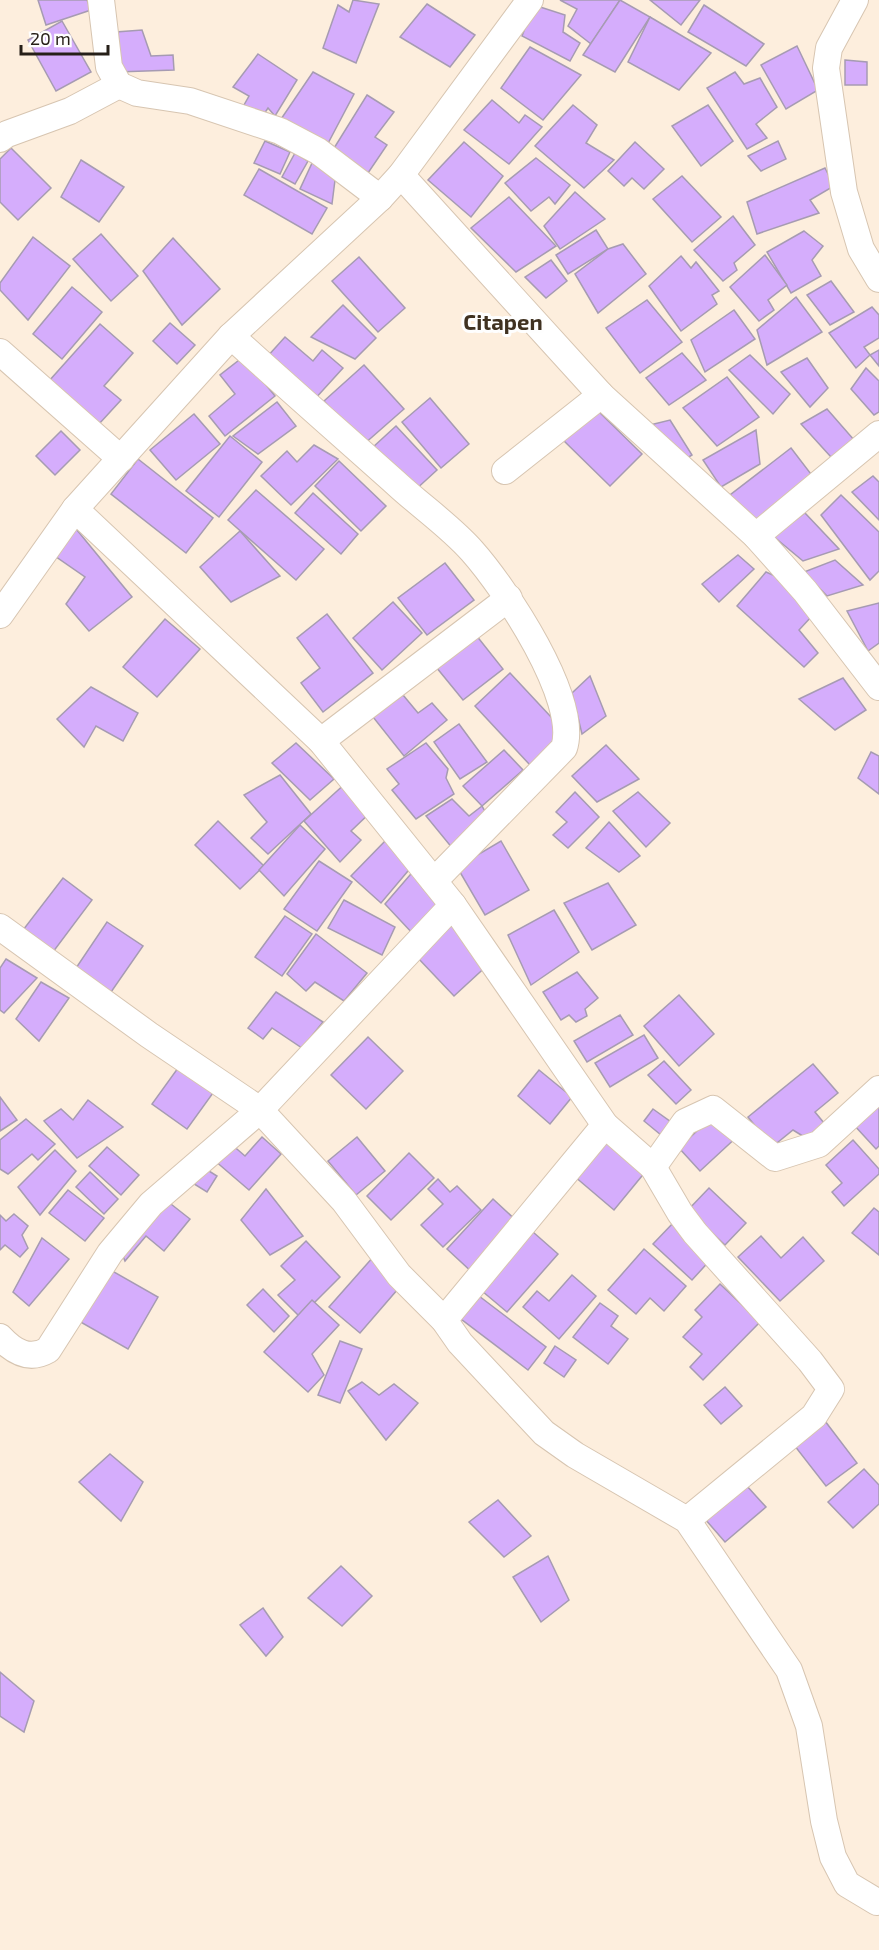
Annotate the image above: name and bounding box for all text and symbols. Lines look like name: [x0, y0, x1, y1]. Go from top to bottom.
scale bar: [21, 18, 108, 56]
text: 20 m: [30, 27, 71, 49]
district label: Citapen: [463, 308, 543, 334]

